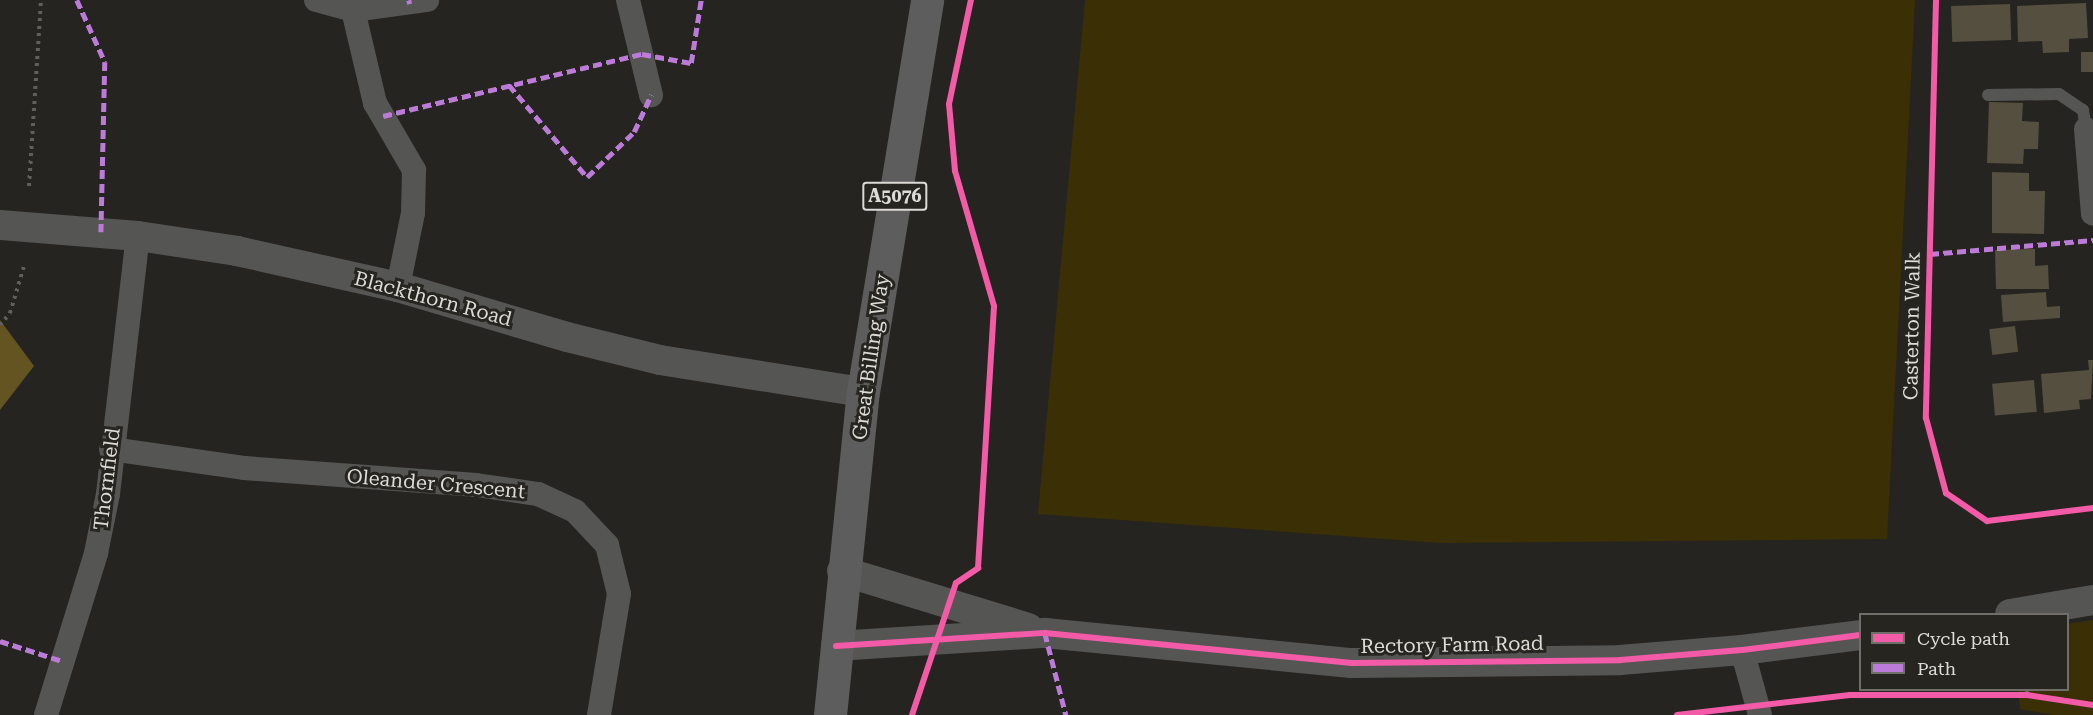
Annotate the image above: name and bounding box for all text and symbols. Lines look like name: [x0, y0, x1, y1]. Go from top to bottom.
road number: A5076: [862, 181, 928, 211]
street label: Casterton Walk: [1899, 252, 1925, 400]
street label: Blackthorn Road: [352, 266, 514, 332]
street label: Great Billing Way: [847, 273, 895, 441]
street label: Thornfield: [89, 426, 125, 532]
street label: Oleander Crescent: [346, 464, 526, 504]
legend: [1859, 613, 2069, 691]
text: Cycle path: [1917, 628, 2010, 649]
street label: Rectory Farm Road: [1360, 631, 1544, 659]
text: Path: [1917, 658, 1956, 679]

